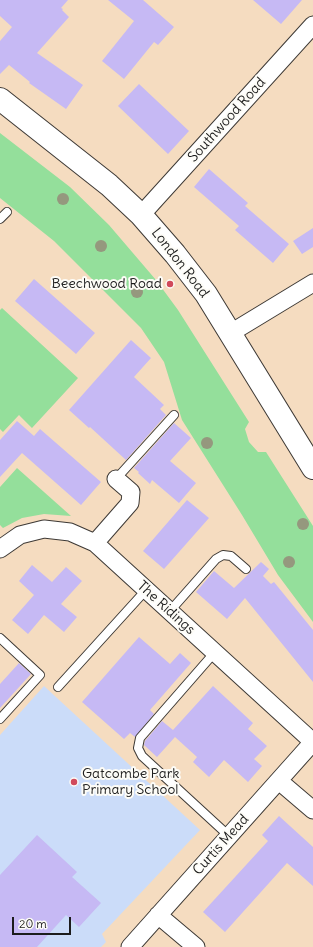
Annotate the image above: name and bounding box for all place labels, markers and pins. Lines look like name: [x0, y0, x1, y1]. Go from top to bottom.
place label: Beechwood Road: [51, 276, 162, 292]
marker: Beechwood Road: [165, 279, 175, 289]
place label: Gatcombe Park Primary School: [82, 766, 179, 798]
marker: Gatcombe Park Primary School: [69, 777, 79, 787]

